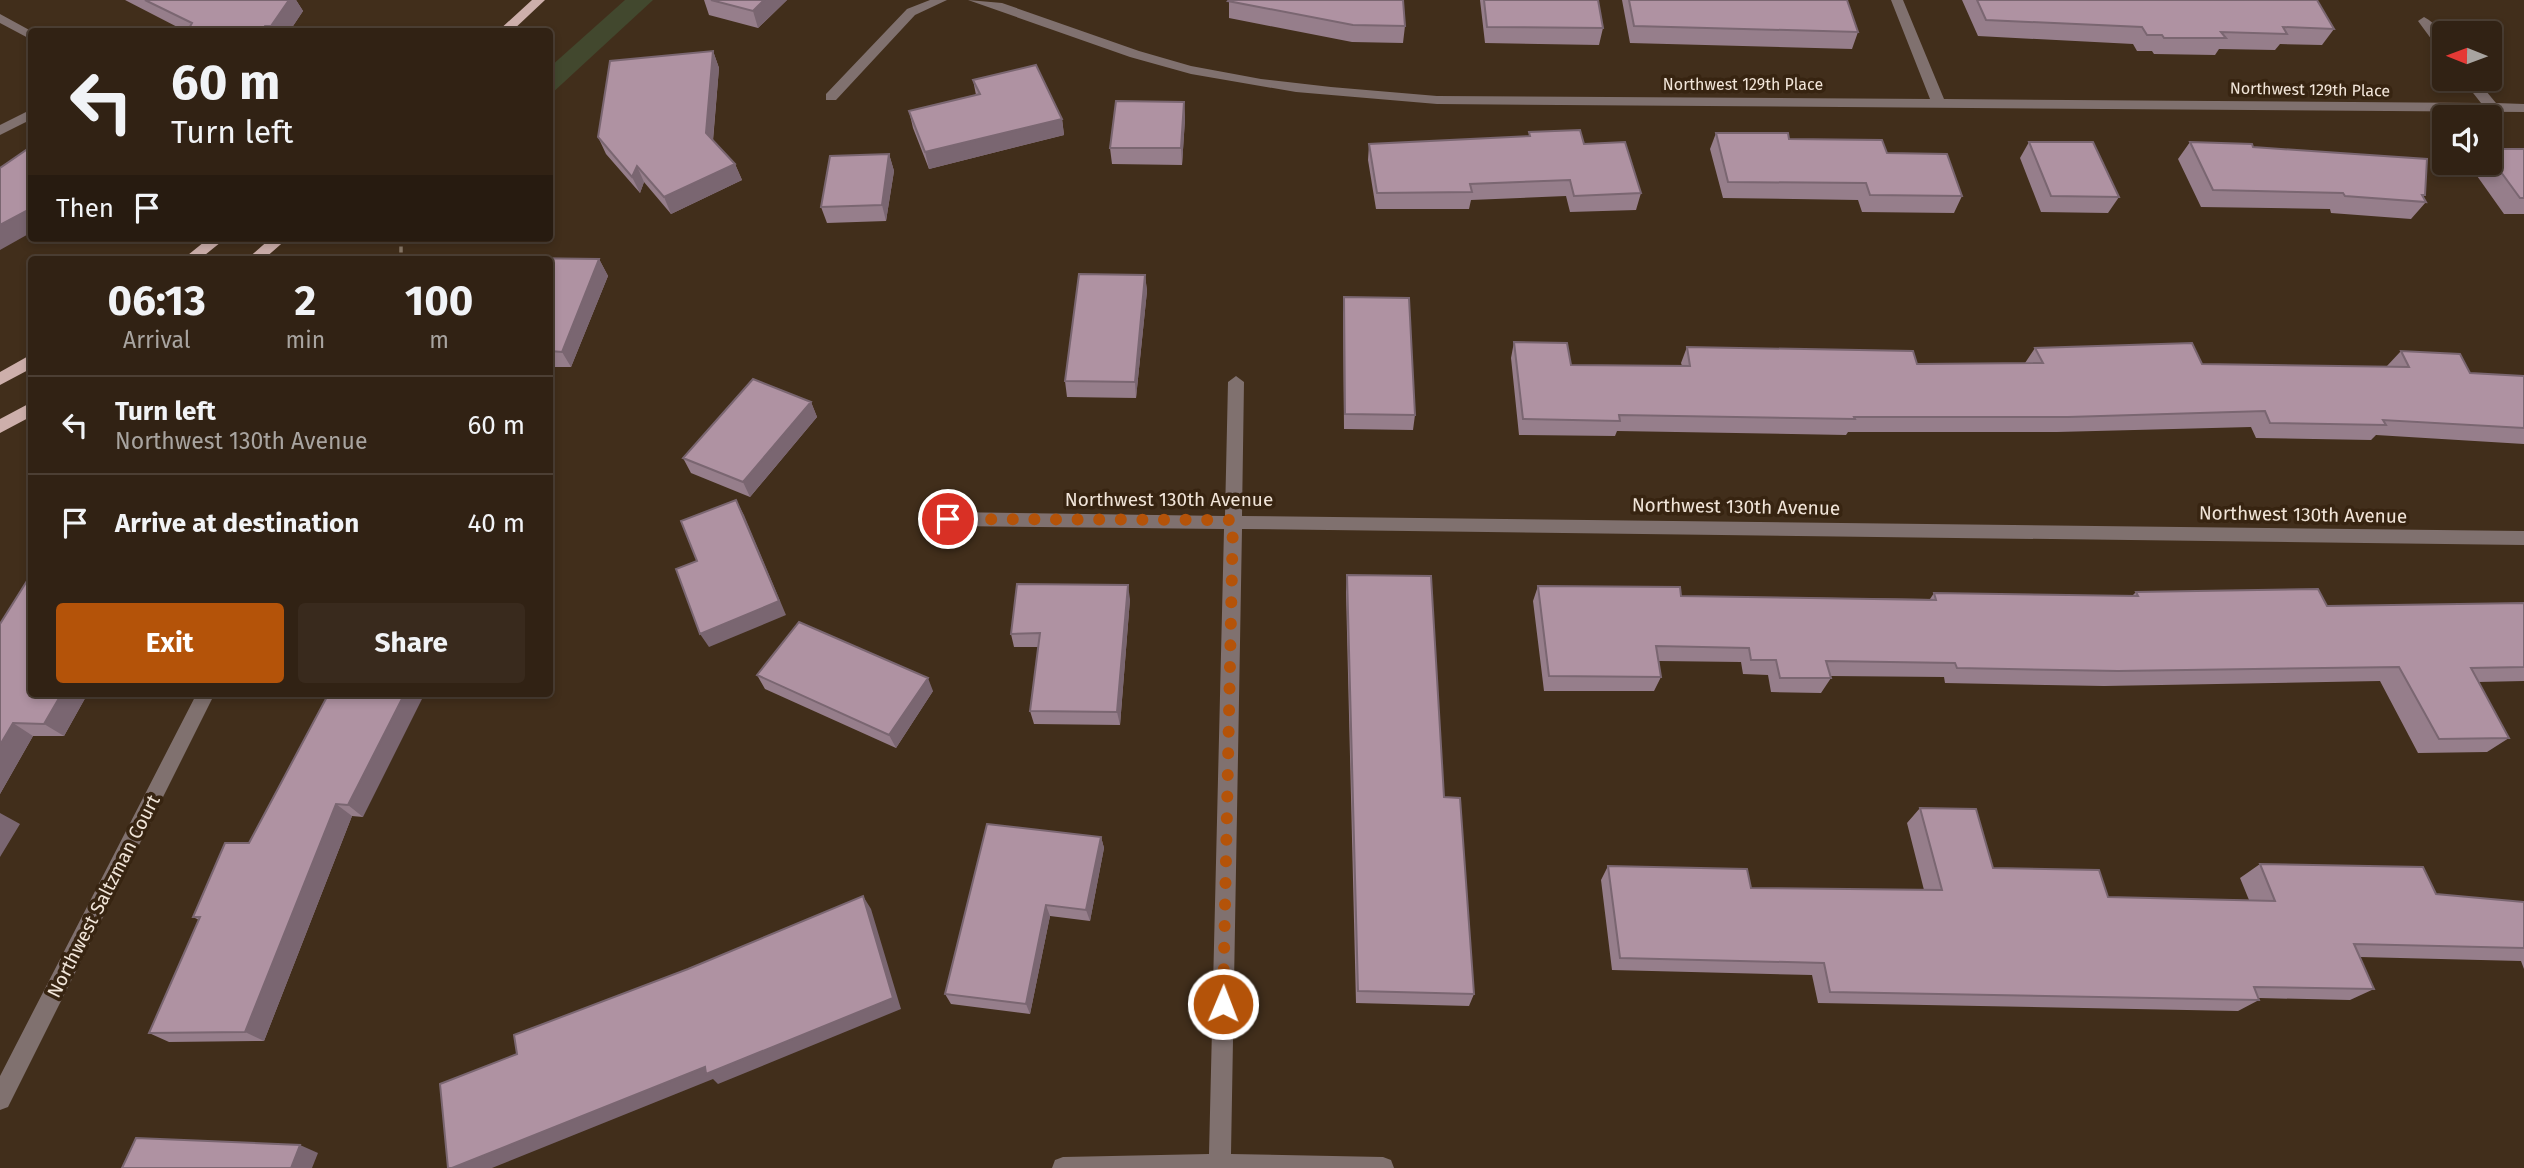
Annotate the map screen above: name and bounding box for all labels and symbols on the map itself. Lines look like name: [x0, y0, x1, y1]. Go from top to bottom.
north arrow: [2432, 21, 2502, 91]
street label: Northwest 129th Place: [1663, 75, 1823, 94]
street label: Northwest 129th Place: [2230, 79, 2390, 100]
street label: Northwest 130th Avenue: [1065, 488, 1273, 511]
pin: [918, 489, 978, 549]
street label: Northwest 130th Avenue: [1632, 493, 1840, 520]
street label: Northwest 130th Avenue: [2199, 501, 2407, 528]
street label: Northwest Saltzman Court: [42, 791, 165, 1002]
position arrow: [1186, 967, 1260, 1041]

